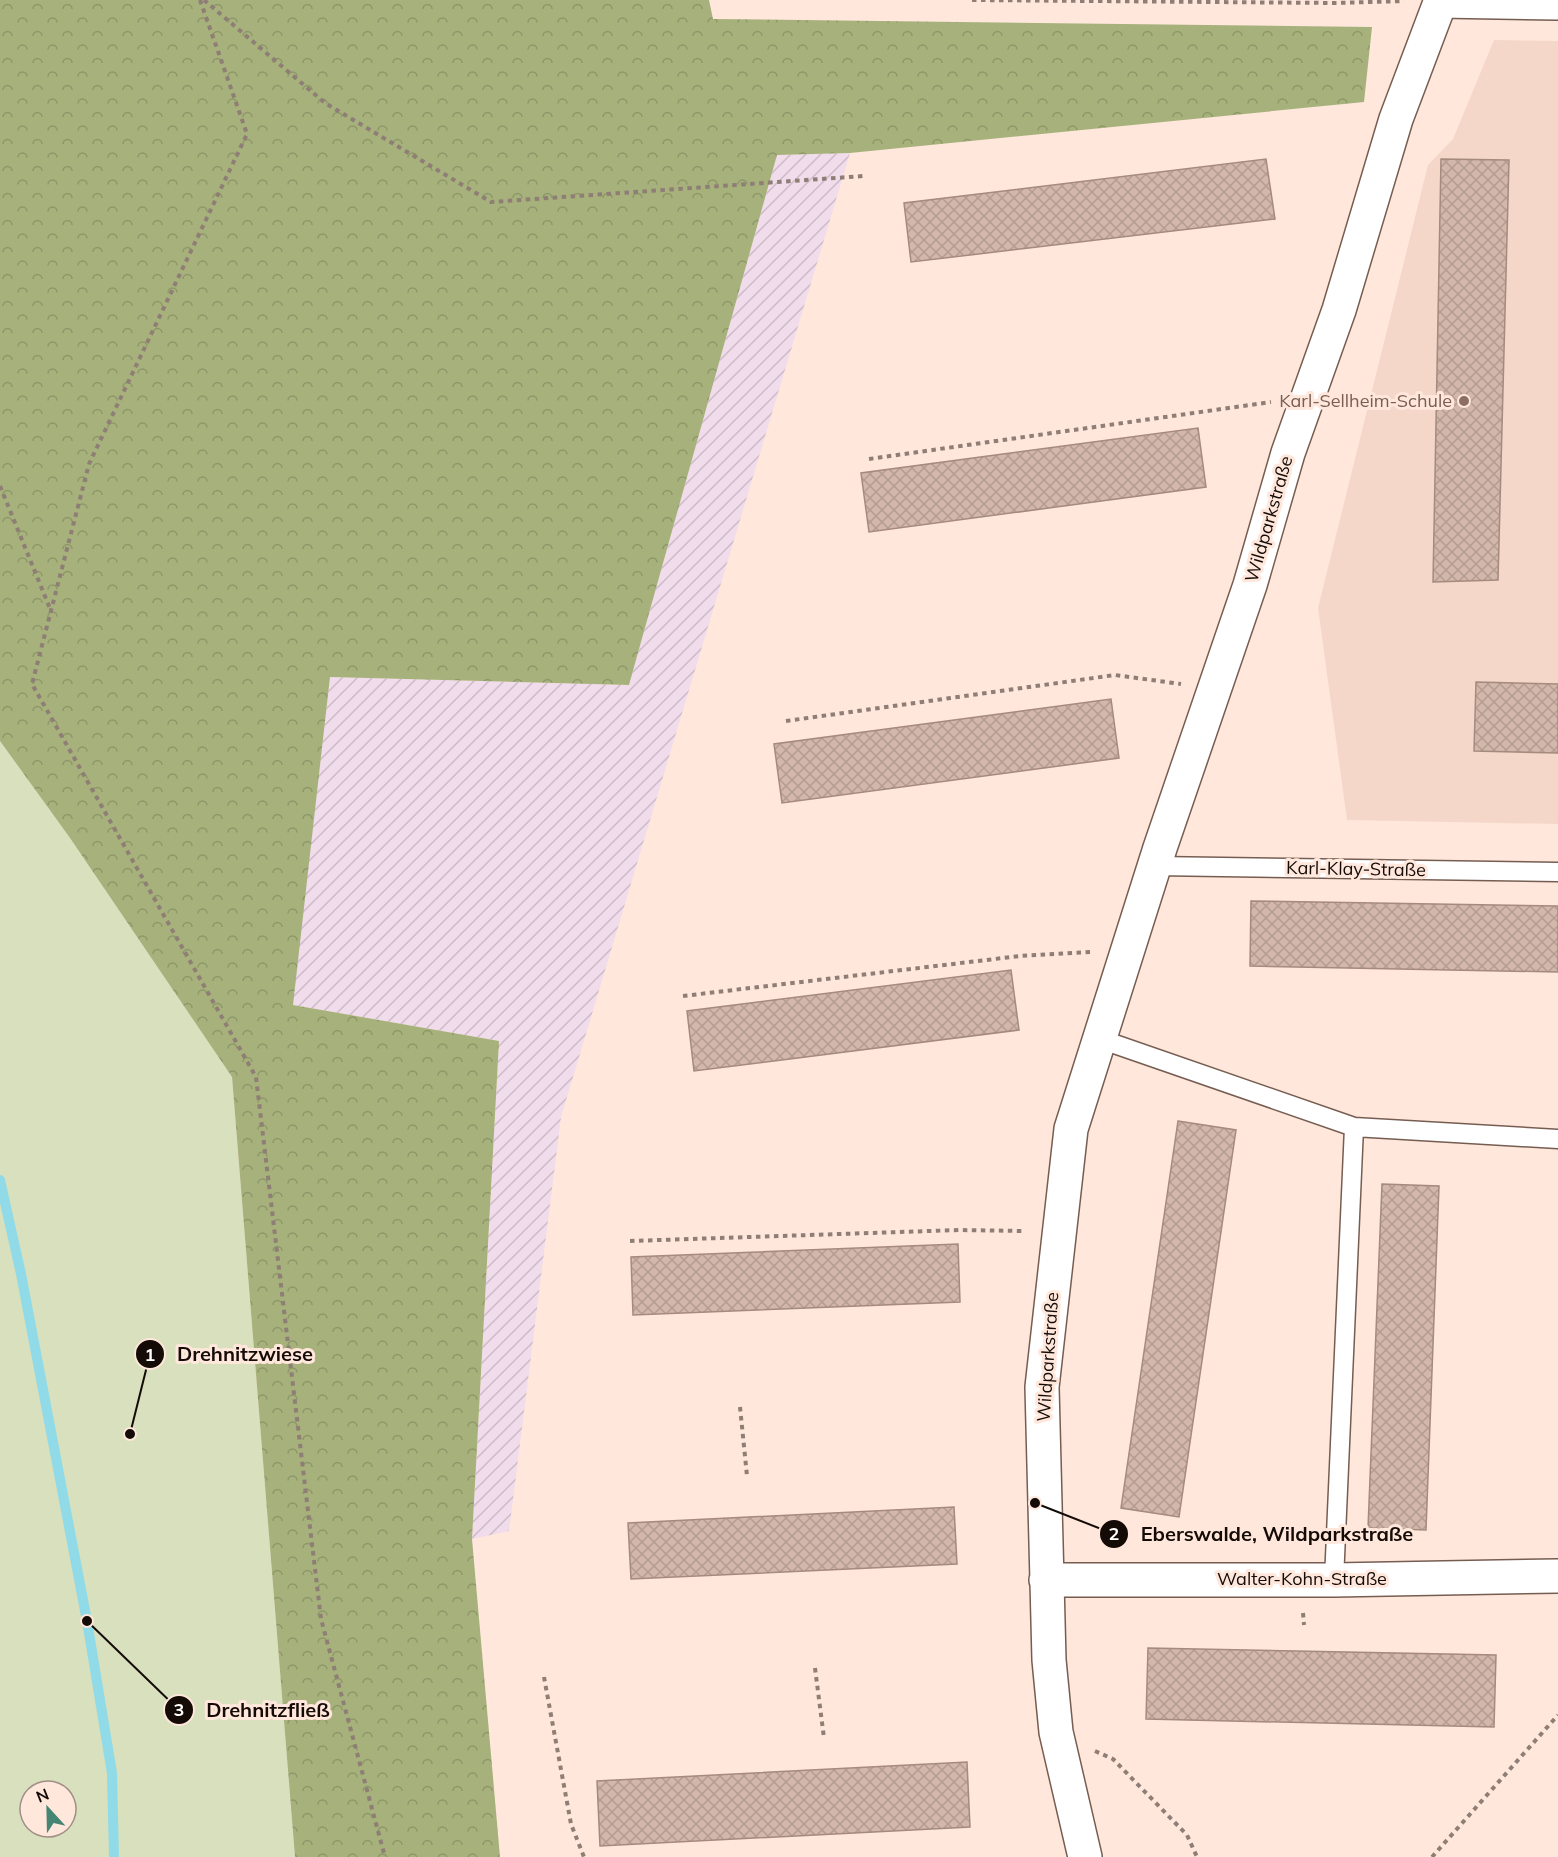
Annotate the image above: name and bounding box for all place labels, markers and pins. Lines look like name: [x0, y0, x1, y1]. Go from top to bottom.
place label: Karl-Sellheim-Schule: [1279, 389, 1452, 412]
marker: Karl-Sellheim-Schule: [1457, 394, 1471, 408]
callout: Drehnitzwiese: [135, 1335, 325, 1373]
callout: Eberswalde, Wildparkstraße: [1099, 1515, 1426, 1553]
callout: Drehnitzfließ: [164, 1691, 342, 1729]

